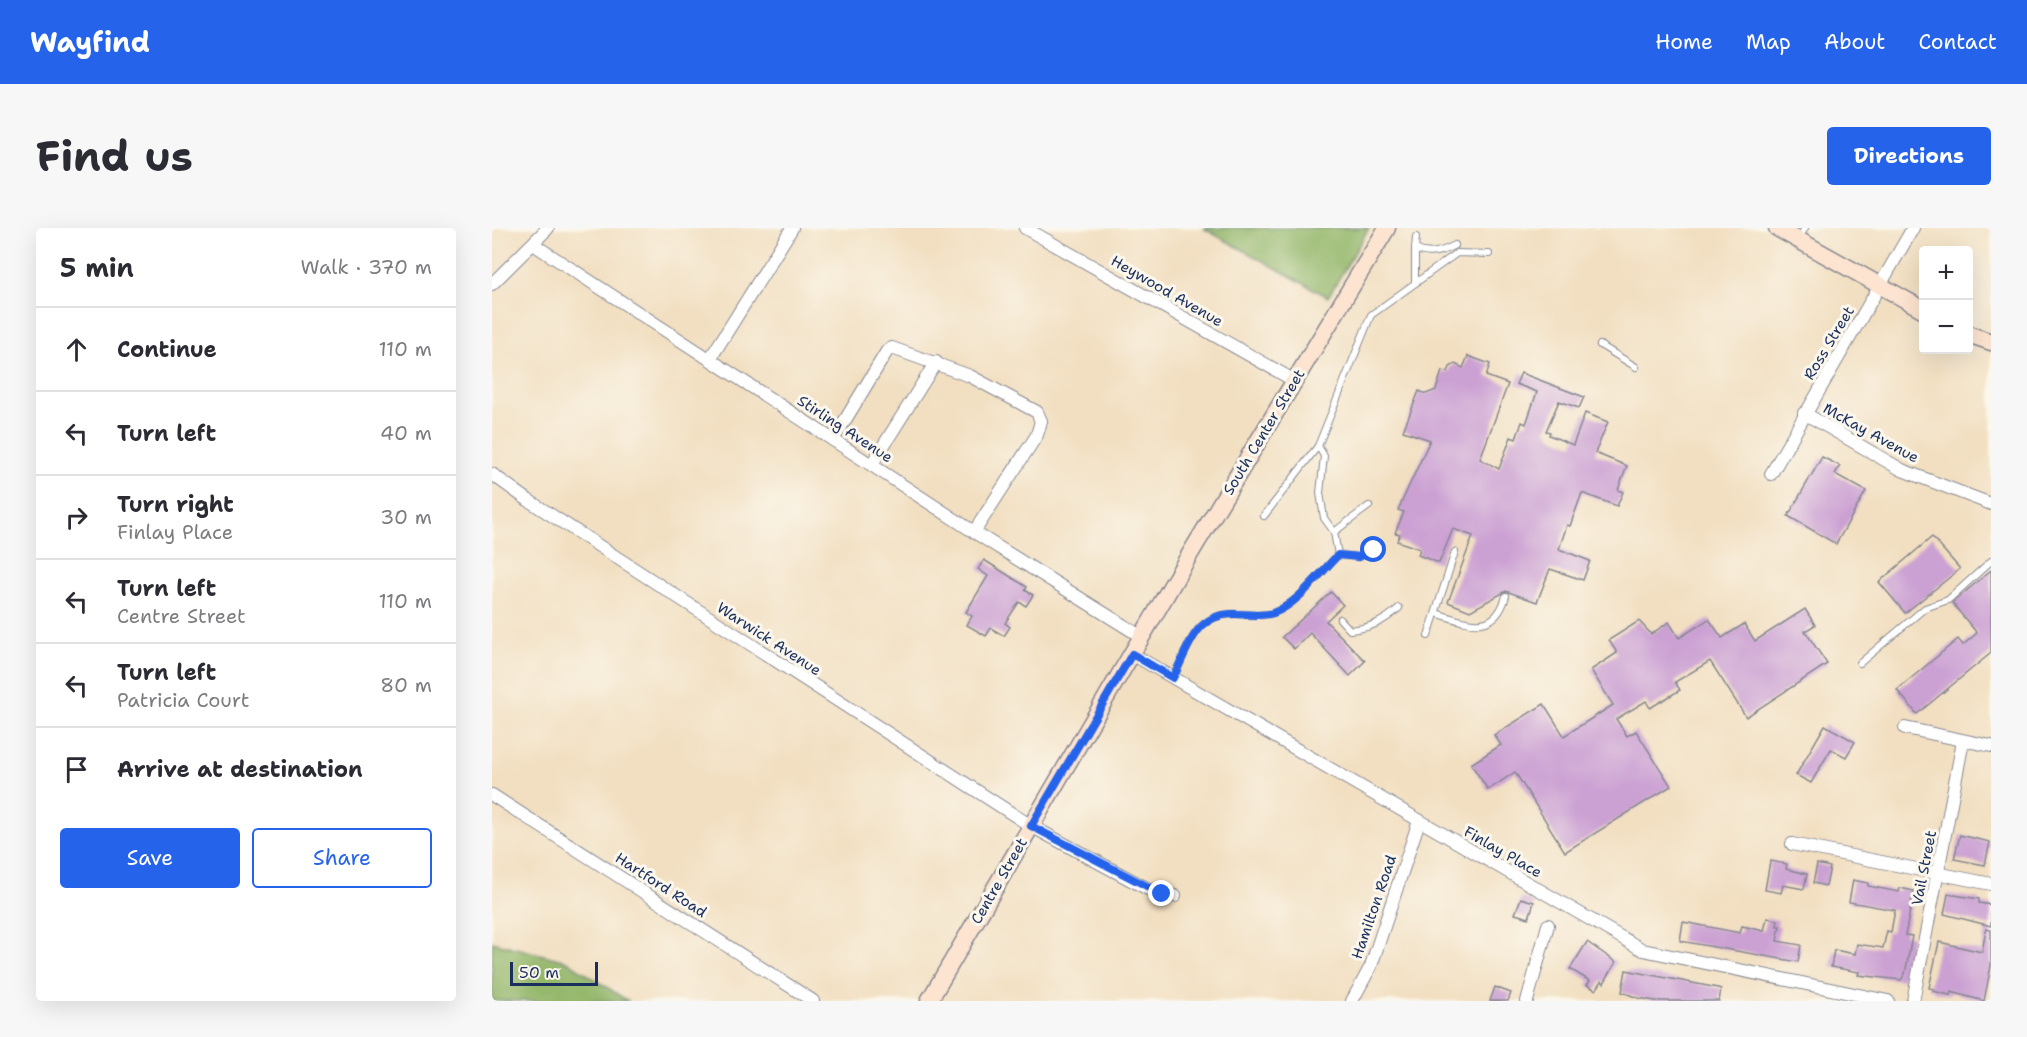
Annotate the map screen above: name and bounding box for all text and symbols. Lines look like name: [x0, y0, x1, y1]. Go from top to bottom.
text: Wayfind: [30, 23, 150, 61]
text: Home: [1655, 28, 1713, 56]
text: Map: [1746, 28, 1791, 56]
text: About: [1824, 28, 1885, 56]
text: Contact: [1918, 28, 1997, 56]
button: Directions: [1827, 127, 1991, 185]
text: Find us: [36, 128, 193, 184]
map controls: [1919, 246, 1973, 354]
button: +: [1919, 246, 1973, 300]
text: 5 min: [60, 250, 134, 285]
street label: Heywood Avenue: [1107, 251, 1227, 331]
text: Walk · 370 m: [301, 254, 432, 280]
button: −: [1919, 300, 1973, 354]
street label: Ross Street: [1799, 302, 1859, 384]
icon: ahead: [60, 333, 93, 366]
text: Continue: [117, 335, 217, 364]
text: 110 m: [378, 336, 432, 362]
street label: South Center Street: [1218, 365, 1310, 499]
street label: Stirling Avenue: [793, 391, 897, 467]
street label: McKay Avenue: [1820, 398, 1922, 468]
icon: left: [60, 417, 93, 450]
text: Turn left: [117, 419, 216, 448]
text: 40 m: [380, 420, 432, 446]
text: Turn right: [117, 490, 234, 519]
icon: right: [60, 501, 93, 534]
text: 30 m: [380, 504, 432, 530]
text: Finlay Place: [117, 519, 233, 545]
route start: [1360, 536, 1386, 562]
text: Turn left: [117, 574, 216, 603]
icon: left: [60, 585, 93, 618]
text: 110 m: [378, 588, 432, 614]
street label: Warwick Avenue: [713, 598, 825, 680]
text: Centre Street: [117, 603, 246, 629]
text: Turn left: [117, 658, 216, 687]
icon: left: [60, 669, 93, 702]
text: 80 m: [380, 672, 432, 698]
text: Patricia Court: [117, 687, 249, 713]
icon: arrive: [60, 753, 93, 786]
text: Arrive at destination: [117, 755, 363, 784]
street label: Finlay Place: [1460, 822, 1546, 882]
button: Save: [60, 828, 240, 888]
button: Share: [252, 828, 432, 888]
street label: Vail Street: [1907, 829, 1941, 907]
street label: Centre Street: [966, 834, 1032, 928]
street label: Hartford Road: [611, 848, 711, 922]
street label: Hamilton Road: [1347, 852, 1401, 962]
route end: [1148, 880, 1174, 906]
scale bar: [510, 959, 598, 986]
text: 50 m: [519, 962, 559, 983]

